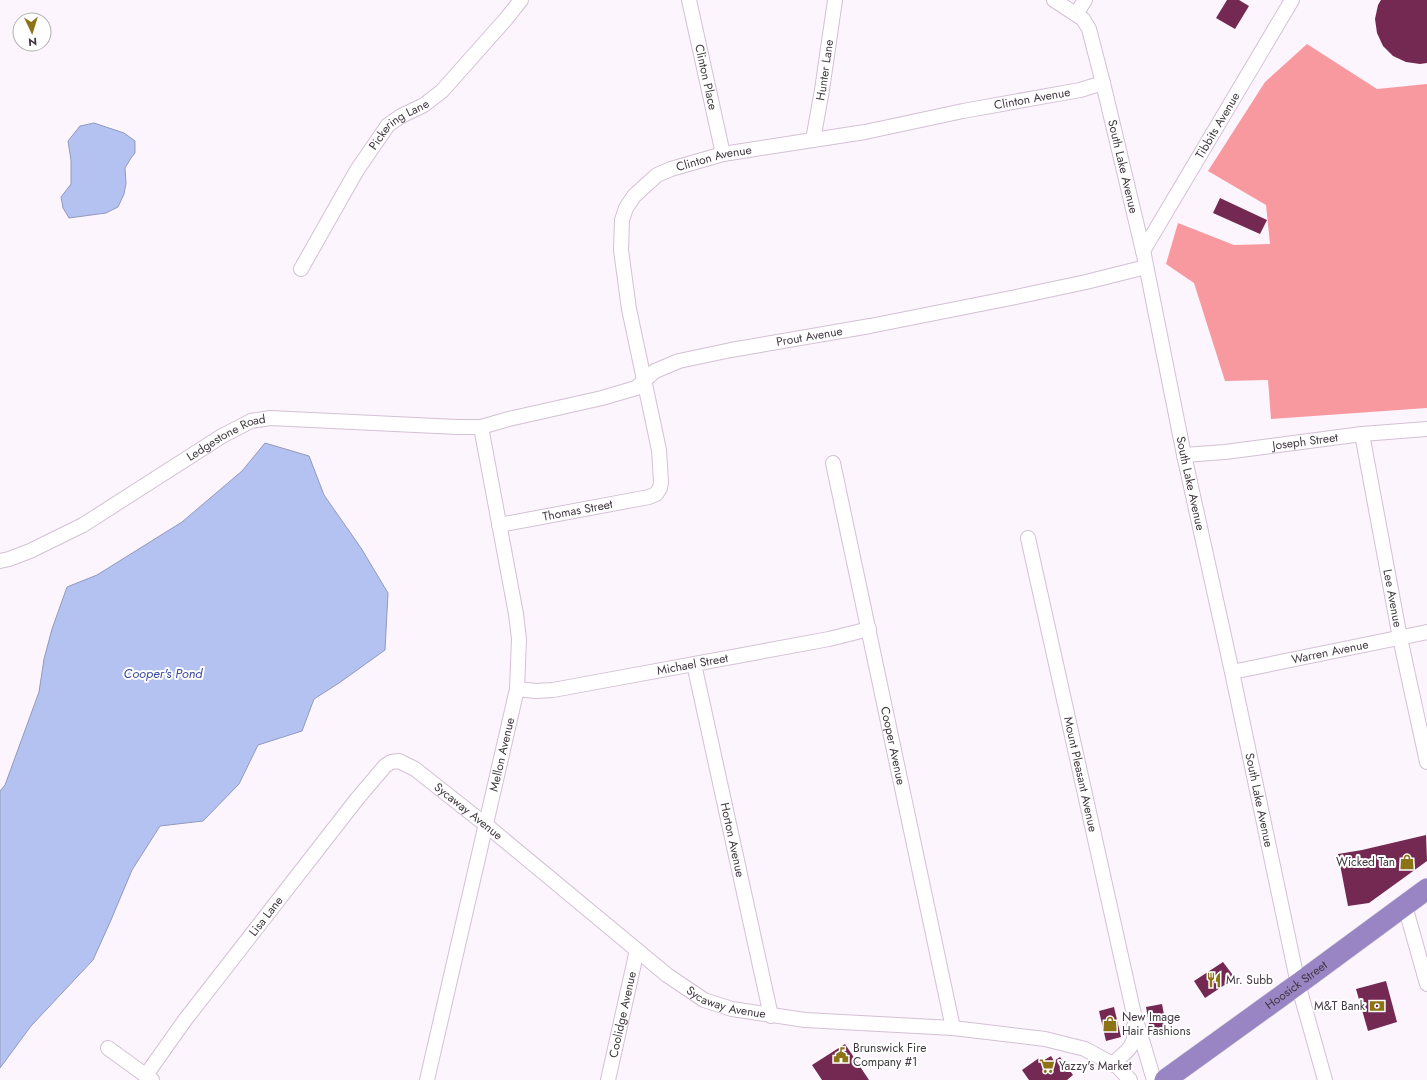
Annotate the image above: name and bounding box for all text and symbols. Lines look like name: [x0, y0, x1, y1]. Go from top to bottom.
north arrow: [12, 12, 52, 52]
text: N: [28, 34, 38, 50]
street label: Hunter Lane: [811, 38, 838, 102]
street label: Clinton Place: [690, 43, 722, 112]
street label: Clinton Avenue: [993, 83, 1072, 114]
street label: Tibbits Avenue: [1191, 89, 1244, 162]
street label: Pickering Lane: [364, 95, 433, 154]
street label: South Lake Avenue: [1103, 118, 1143, 215]
street label: Clinton Avenue: [674, 141, 753, 176]
street label: Prout Avenue: [775, 322, 844, 351]
street label: Ledgestone Road: [183, 410, 267, 466]
street label: Joseph Street: [1269, 428, 1339, 455]
street label: South Lake Avenue: [1171, 435, 1209, 532]
street label: Thomas Street: [541, 495, 614, 526]
street label: Lee Avenue: [1378, 568, 1407, 629]
street label: Warren Avenue: [1290, 635, 1370, 669]
street label: Michael Street: [655, 649, 730, 680]
water label: Cooper's Pond: [124, 664, 203, 683]
street label: Cooper Avenue: [876, 705, 910, 786]
street label: Mount Pleasant Avenue: [1059, 715, 1102, 834]
street label: Mellon Avenue: [485, 716, 519, 793]
street label: South Lake Avenue: [1240, 751, 1278, 849]
street label: Sycaway Avenue: [430, 778, 507, 844]
street label: Horton Avenue: [716, 801, 749, 879]
place label: Wicked Tan: [1336, 853, 1395, 871]
shop icon: Wicked Tan: [1398, 853, 1416, 871]
street label: Lisa Lane: [244, 892, 287, 940]
street label: Hoosick Street: [1261, 956, 1331, 1014]
street label: Coolidge Avenue: [604, 970, 641, 1060]
restaurant icon: Mr. Subb: [1205, 971, 1223, 989]
place label: Mr. Subb: [1226, 971, 1273, 989]
street label: Sycaway Avenue: [683, 981, 767, 1023]
place label: M&T Bank: [1314, 997, 1366, 1015]
bank icon: M&T Bank: [1368, 997, 1386, 1015]
place label: New Image Hair Fashions: [1122, 1008, 1191, 1040]
shop icon: New Image Hair Fashions: [1101, 1015, 1119, 1033]
place label: Brunswick Fire Company #1: [853, 1039, 926, 1071]
public building icon: Brunswick Fire Company #1: [832, 1046, 850, 1064]
supermarket icon: Yazzy's Market: [1038, 1057, 1056, 1075]
place label: Yazzy's Market: [1059, 1057, 1132, 1075]

